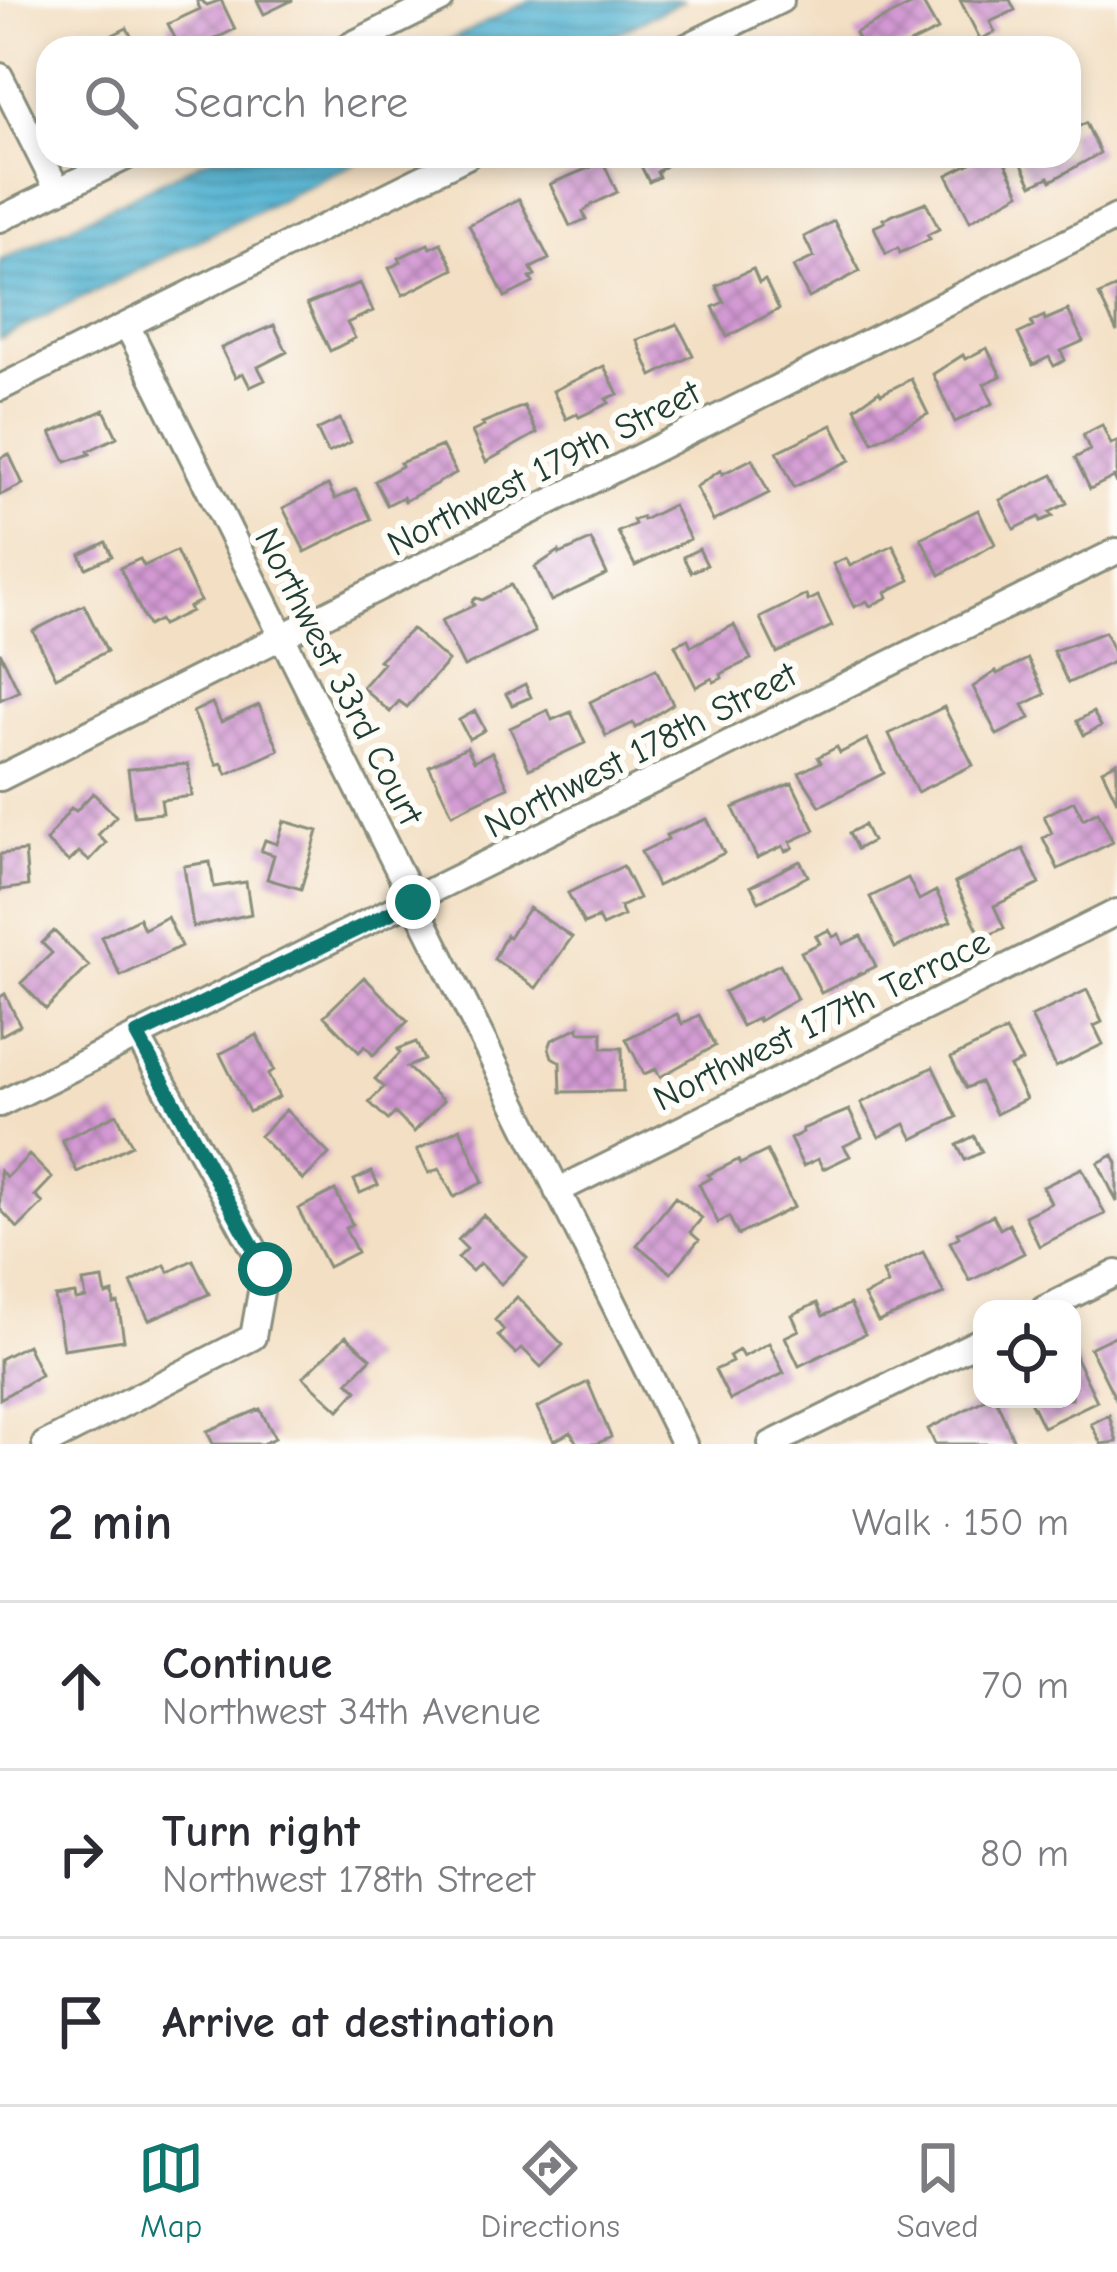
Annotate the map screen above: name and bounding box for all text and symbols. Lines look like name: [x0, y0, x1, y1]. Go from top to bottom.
search box: [36, 36, 1081, 168]
icon: search: [78, 69, 144, 135]
text: Search here: [174, 76, 408, 128]
street label: Northwest 179th Street: [381, 371, 708, 565]
street label: Northwest 33rd Court: [246, 521, 432, 833]
street label: Northwest 178th Street: [478, 653, 805, 847]
route end: [386, 875, 440, 929]
street label: Northwest 177th Terrace: [647, 921, 996, 1120]
route start: [238, 1242, 292, 1296]
map controls: [973, 1300, 1081, 1408]
button: locate: [973, 1300, 1081, 1408]
text: 2 min: [48, 1493, 172, 1552]
text: Walk · 150 m: [852, 1500, 1069, 1545]
text: Continue: [162, 1637, 332, 1689]
icon: ahead: [48, 1653, 114, 1719]
text: 70 m: [982, 1663, 1069, 1708]
text: Northwest 34th Avenue: [162, 1689, 541, 1734]
text: Turn right: [162, 1805, 360, 1857]
icon: right: [48, 1821, 114, 1887]
text: 80 m: [980, 1831, 1069, 1876]
text: Northwest 178th Street: [162, 1857, 535, 1902]
icon: arrive: [48, 1989, 114, 2055]
text: Arrive at destination: [162, 1996, 555, 2048]
tab: Map: [138, 2135, 204, 2245]
tab: Directions: [481, 2135, 620, 2245]
tab: Saved: [896, 2135, 979, 2245]

